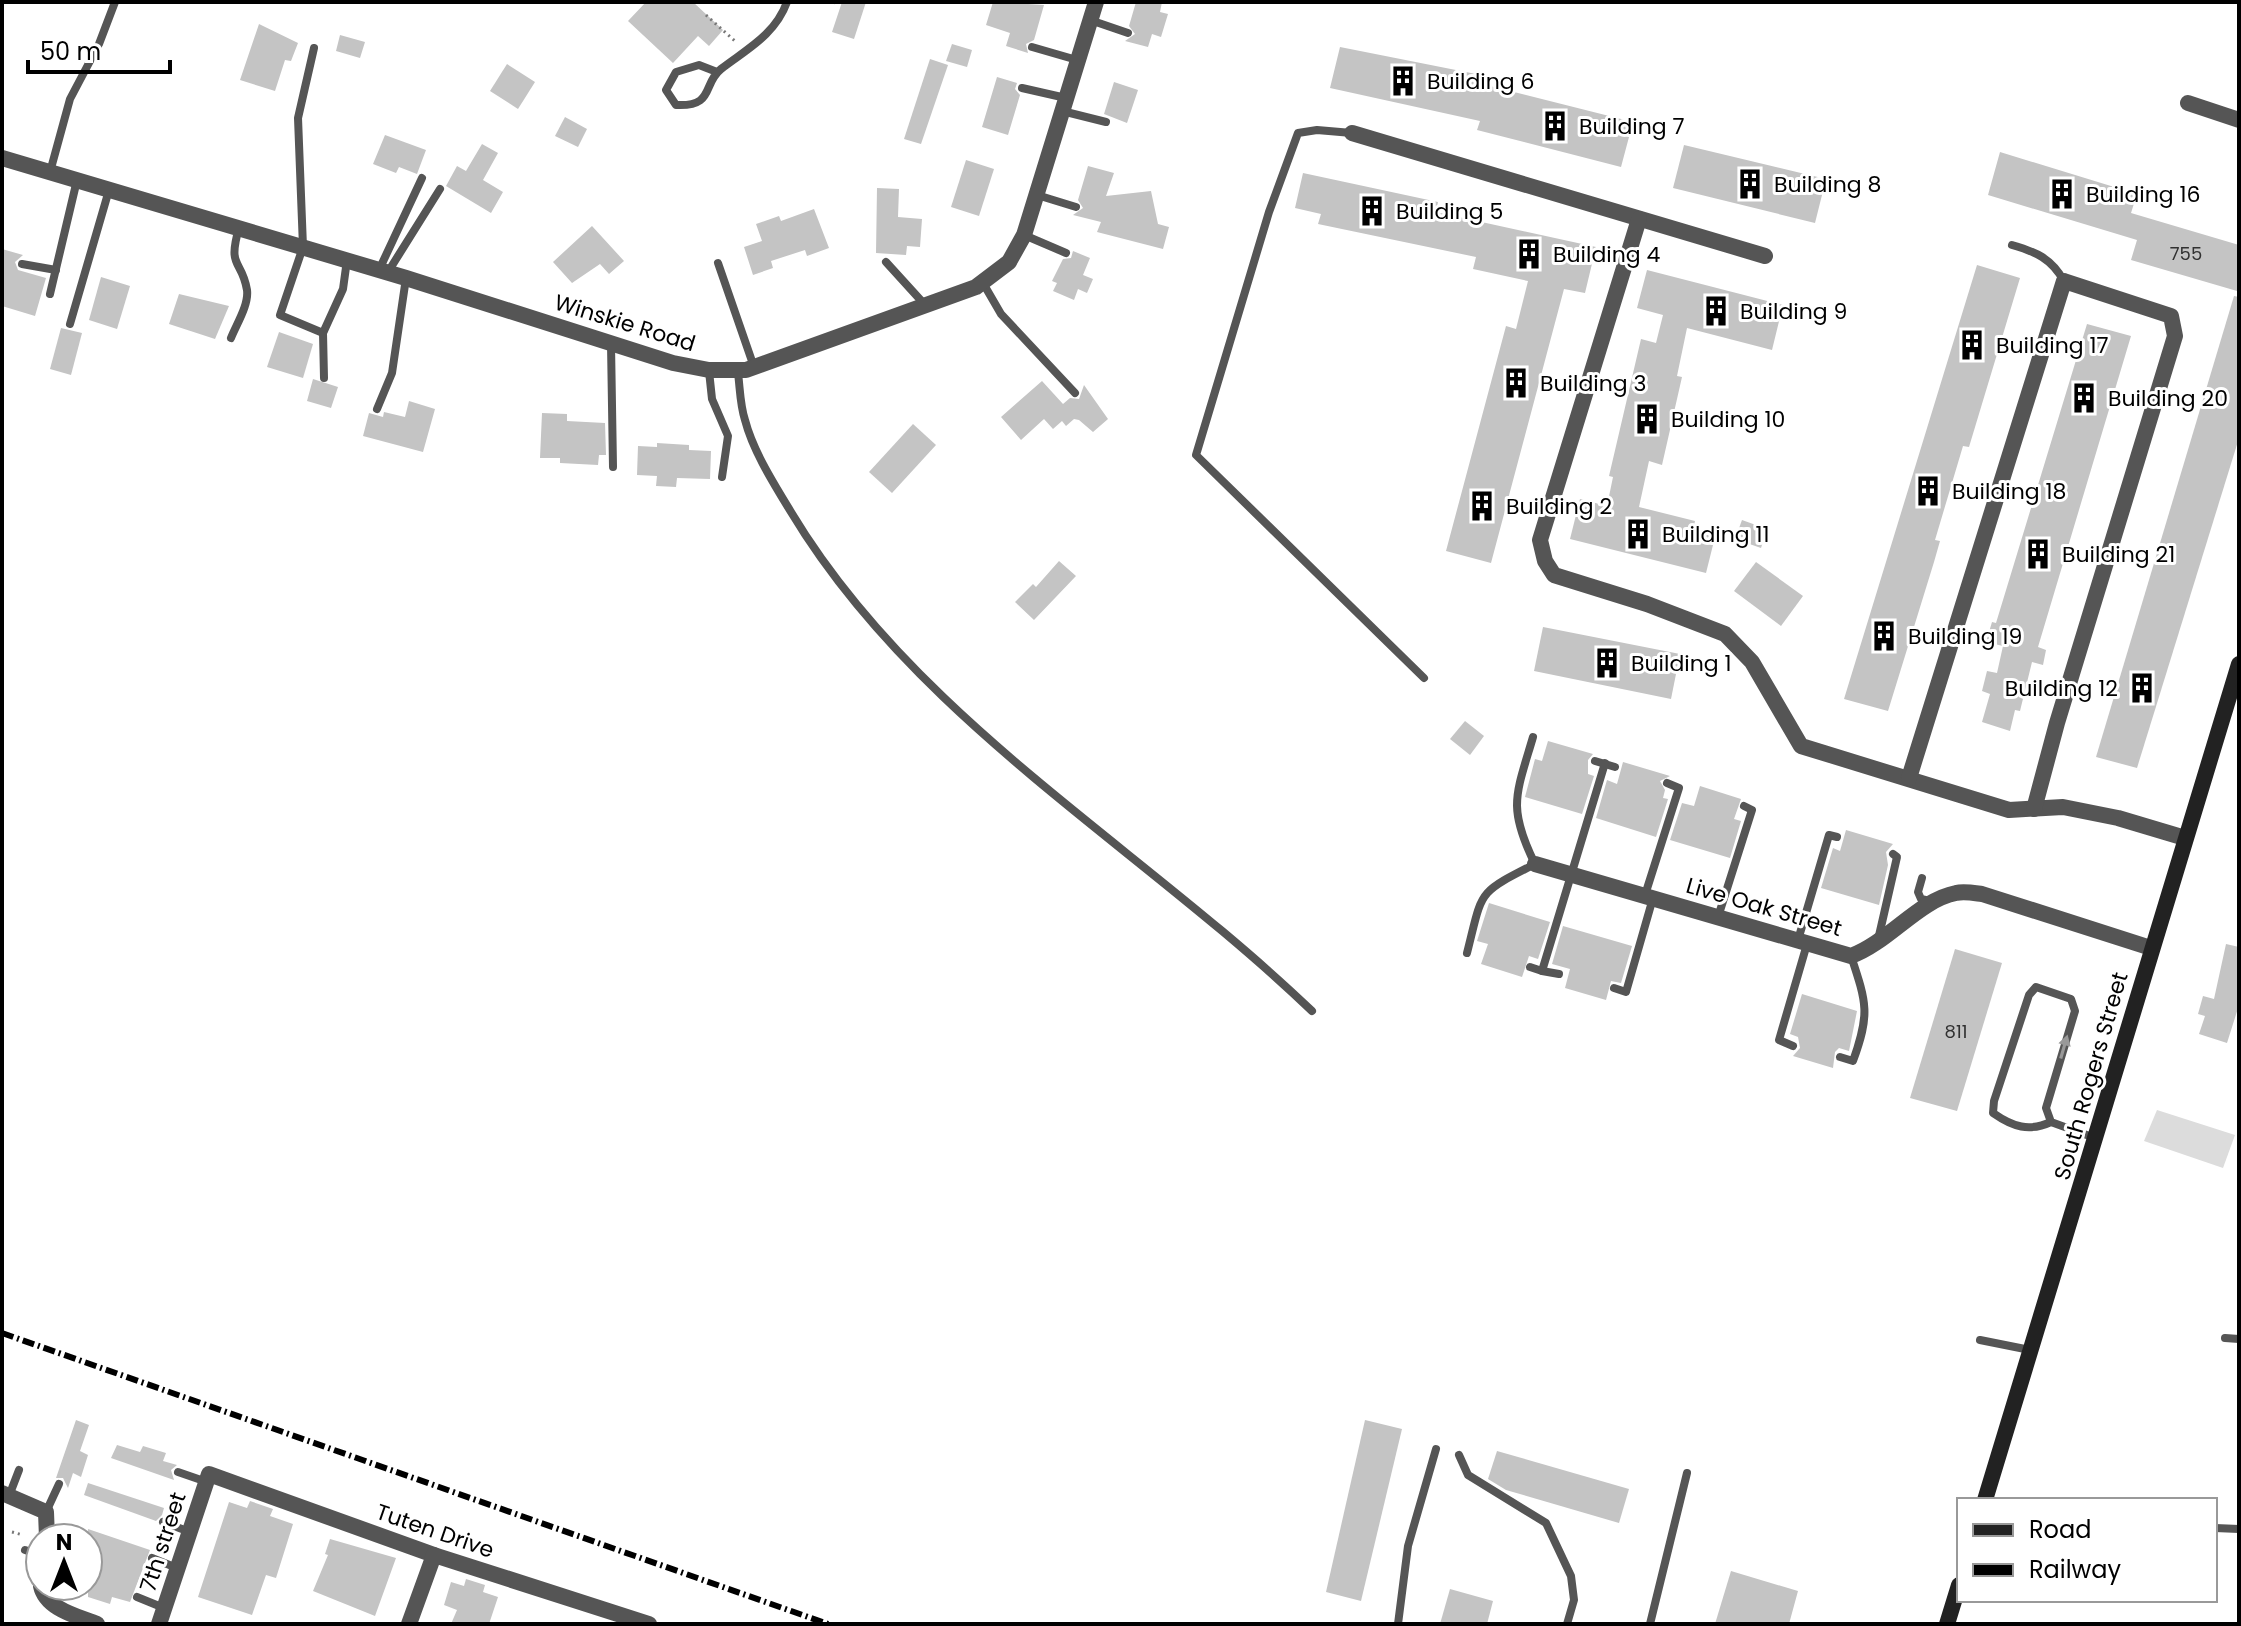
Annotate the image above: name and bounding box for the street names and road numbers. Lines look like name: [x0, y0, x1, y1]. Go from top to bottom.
street label: Winskie Road: [551, 287, 699, 359]
street label: Live Oak Street: [1683, 870, 1845, 944]
street label: South Rogers Street: [2046, 968, 2136, 1184]
street label: 7th street: [132, 1488, 194, 1596]
street label: Tuten Drive: [372, 1496, 498, 1566]

